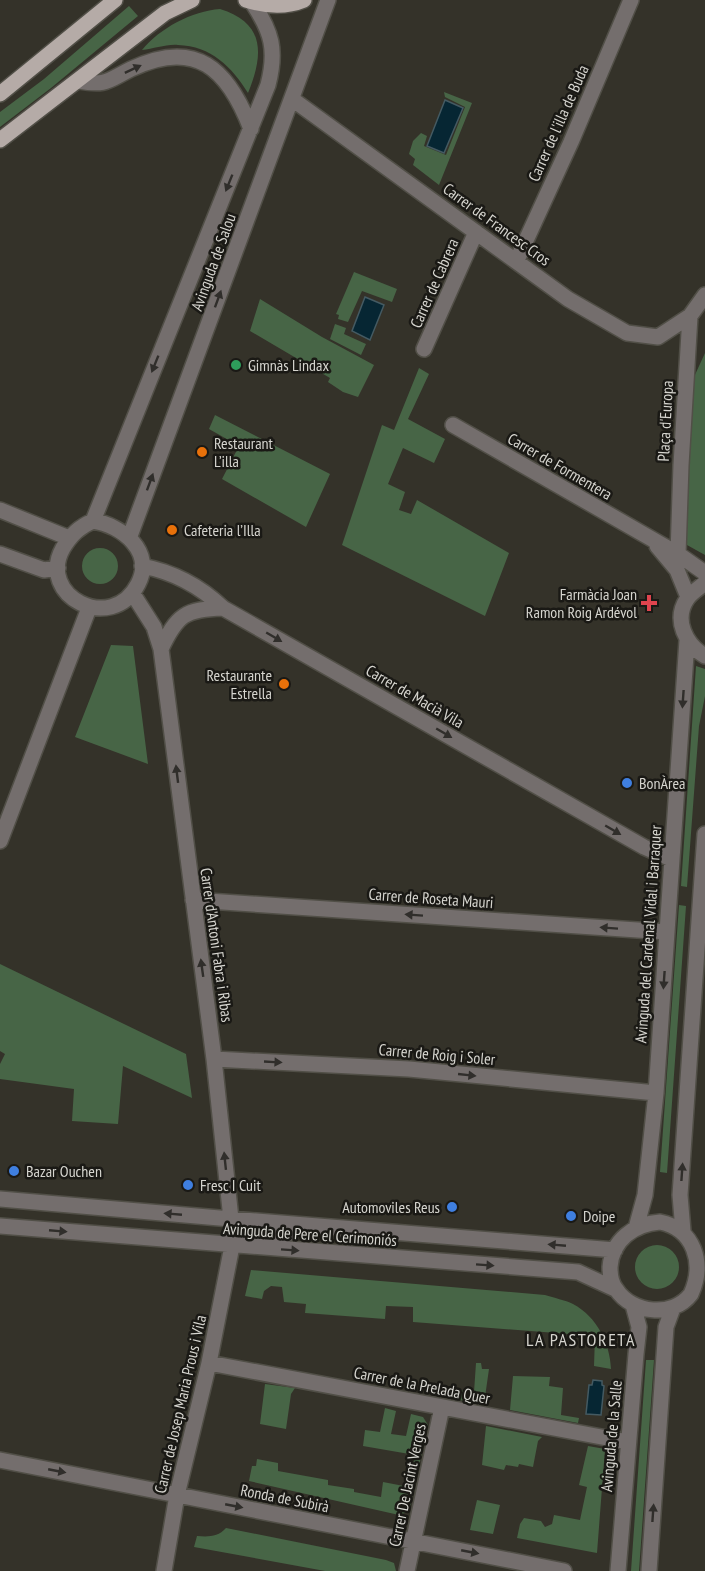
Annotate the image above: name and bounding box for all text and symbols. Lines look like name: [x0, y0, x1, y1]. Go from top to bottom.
street label: Carrer de l'illa de Buda: [523, 62, 593, 184]
one-way arrow: [125, 65, 142, 74]
one-way arrow: [224, 175, 234, 193]
street label: Carrer de Francesc Cros: [439, 178, 555, 270]
street label: Avinguda de Salou: [186, 211, 240, 313]
street label: Carrer de Cabrera: [405, 235, 463, 331]
one-way arrow: [214, 290, 223, 308]
one-way arrow: [150, 355, 160, 373]
place label: Gimnàs Lindax: [248, 355, 329, 375]
marker: Gimnàs Lindax: [229, 358, 243, 372]
street label: Plaça d'Europa: [653, 380, 677, 462]
street label: Carrer de Formentera: [504, 428, 616, 504]
place label: Restaurant L’illa: [214, 433, 274, 471]
marker: Restaurant L’illa: [195, 445, 209, 459]
one-way arrow: [146, 473, 156, 491]
place label: Cafeteria l’Illa: [184, 520, 261, 540]
marker: Cafeteria l’Illa: [165, 523, 179, 537]
place label: Farmàcia Joan Ramon Roig Ardévol: [526, 584, 637, 622]
marker: Farmàcia Joan Ramon Roig Ardévol: [642, 596, 656, 610]
one-way arrow: [266, 632, 283, 642]
street label: Carrer de Macià Vila: [362, 660, 468, 732]
place label: Restaurante Estrella: [206, 665, 272, 703]
marker: Restaurante Estrella: [277, 677, 291, 691]
one-way arrow: [678, 689, 688, 708]
one-way arrow: [436, 728, 452, 739]
one-way arrow: [172, 765, 181, 784]
place label: BonÀrea: [639, 773, 685, 793]
marker: BonÀrea: [620, 776, 634, 790]
one-way arrow: [605, 824, 622, 834]
street label: Avinguda del Cardenal Vidal i Barraquer: [630, 824, 666, 1044]
street label: Carrer d'Antoni Fabra i Ribas: [196, 867, 238, 1023]
street label: Carrer de Roseta Mauri: [368, 884, 494, 912]
one-way arrow: [405, 910, 424, 920]
one-way arrow: [599, 923, 618, 932]
one-way arrow: [198, 958, 207, 977]
one-way arrow: [659, 971, 668, 990]
street label: Carrer de Roig i Soler: [378, 1039, 497, 1069]
one-way arrow: [263, 1057, 282, 1066]
one-way arrow: [458, 1070, 477, 1080]
one-way arrow: [220, 1152, 230, 1171]
place label: Bazar Ouchen: [26, 1161, 102, 1181]
one-way arrow: [677, 1163, 687, 1182]
marker: Bazar Ouchen: [7, 1164, 21, 1178]
place label: Fresc I Cuit: [200, 1175, 261, 1195]
marker: Fresc I Cuit: [181, 1178, 195, 1192]
place label: Automoviles Reus: [342, 1197, 440, 1217]
marker: Automoviles Reus: [445, 1200, 459, 1214]
place label: Doipe: [583, 1206, 615, 1226]
one-way arrow: [164, 1209, 183, 1219]
marker: Doipe: [564, 1209, 578, 1223]
street label: Avinguda de Pere el Cerimoniós: [222, 1218, 398, 1250]
one-way arrow: [49, 1226, 68, 1236]
one-way arrow: [547, 1240, 566, 1250]
one-way arrow: [281, 1245, 300, 1255]
one-way arrow: [475, 1260, 494, 1270]
street label: Carrer de Josep Maria Prous i Vila: [150, 1313, 210, 1495]
district label: LA PASTORETA: [526, 1328, 636, 1351]
street label: Carrer de la Prelada Quer: [352, 1362, 492, 1408]
street label: Avinguda de la Salle: [596, 1379, 626, 1493]
street label: Carrer De Jacint Verges: [384, 1422, 430, 1548]
one-way arrow: [48, 1467, 67, 1476]
street label: Ronda de Subirà: [239, 1480, 331, 1516]
one-way arrow: [225, 1502, 244, 1511]
one-way arrow: [648, 1503, 657, 1522]
one-way arrow: [461, 1548, 480, 1557]

